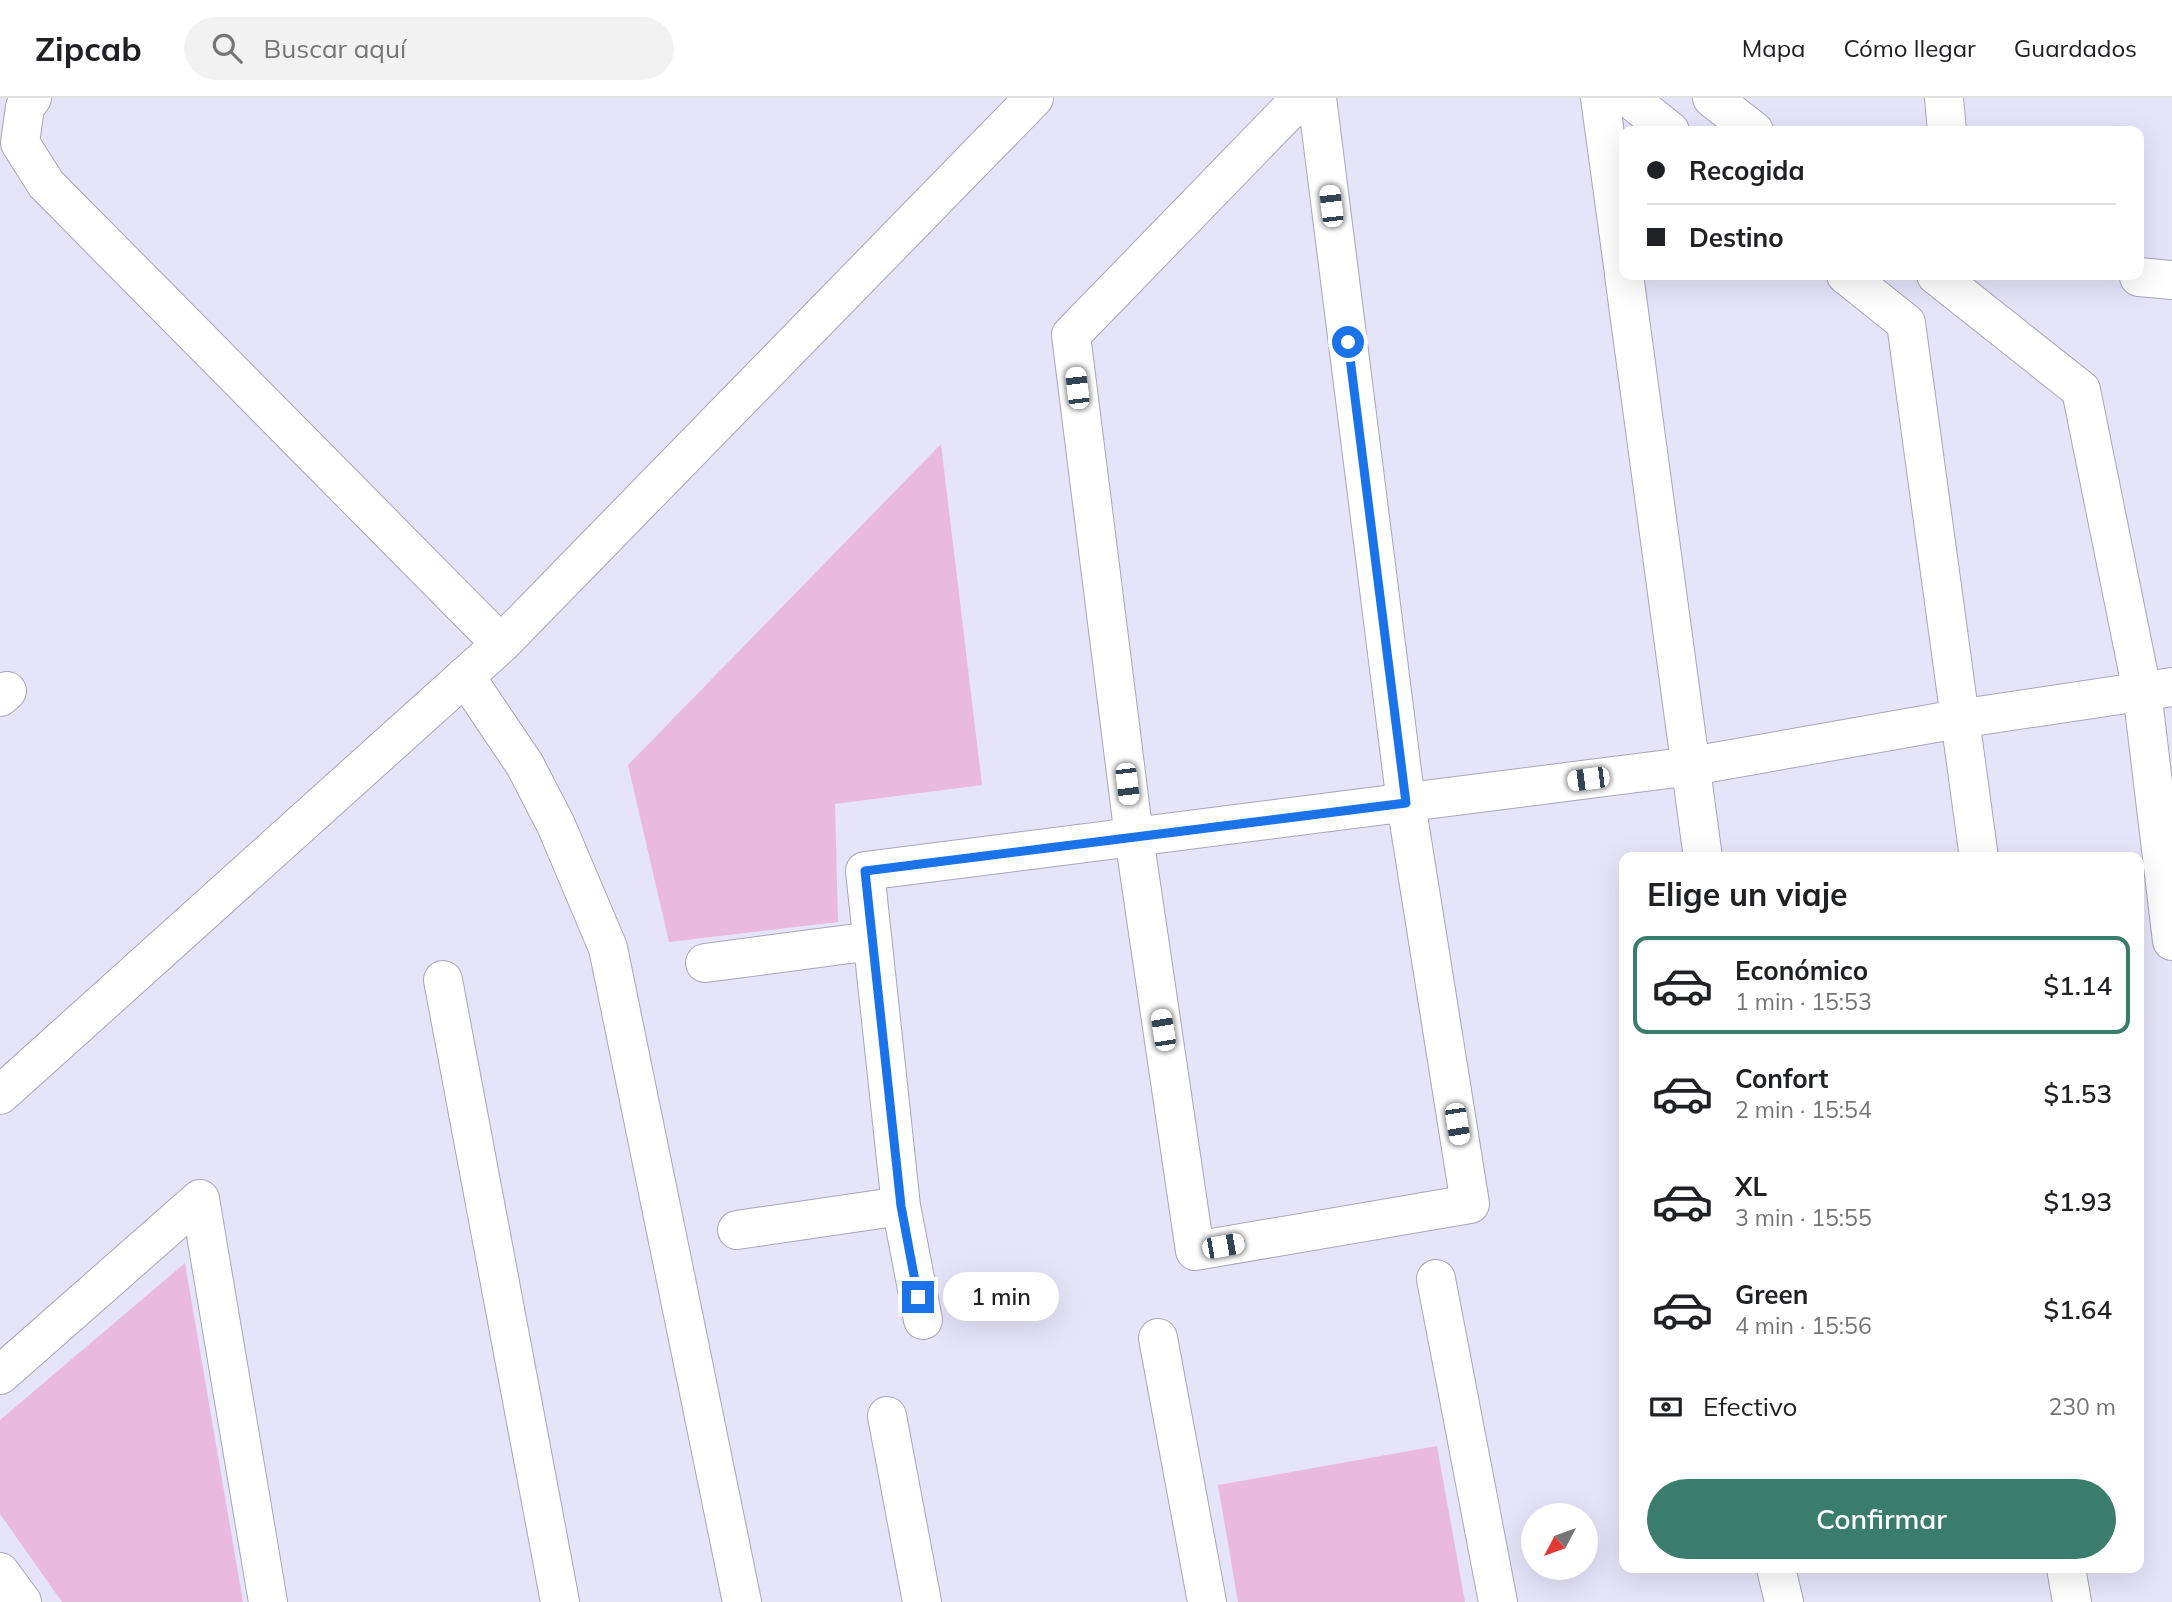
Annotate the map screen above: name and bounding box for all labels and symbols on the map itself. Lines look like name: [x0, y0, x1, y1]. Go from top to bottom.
car: [1319, 184, 1344, 228]
route start: [1332, 326, 1364, 358]
car: [1065, 366, 1090, 410]
car: [1115, 762, 1140, 806]
car: [1566, 766, 1611, 792]
car: [1150, 1008, 1177, 1052]
car: [1444, 1102, 1471, 1146]
car: [1201, 1232, 1246, 1260]
callout: 1 min: [942, 1272, 1058, 1322]
route end: [902, 1281, 934, 1313]
north arrow: [1521, 1503, 1598, 1580]

